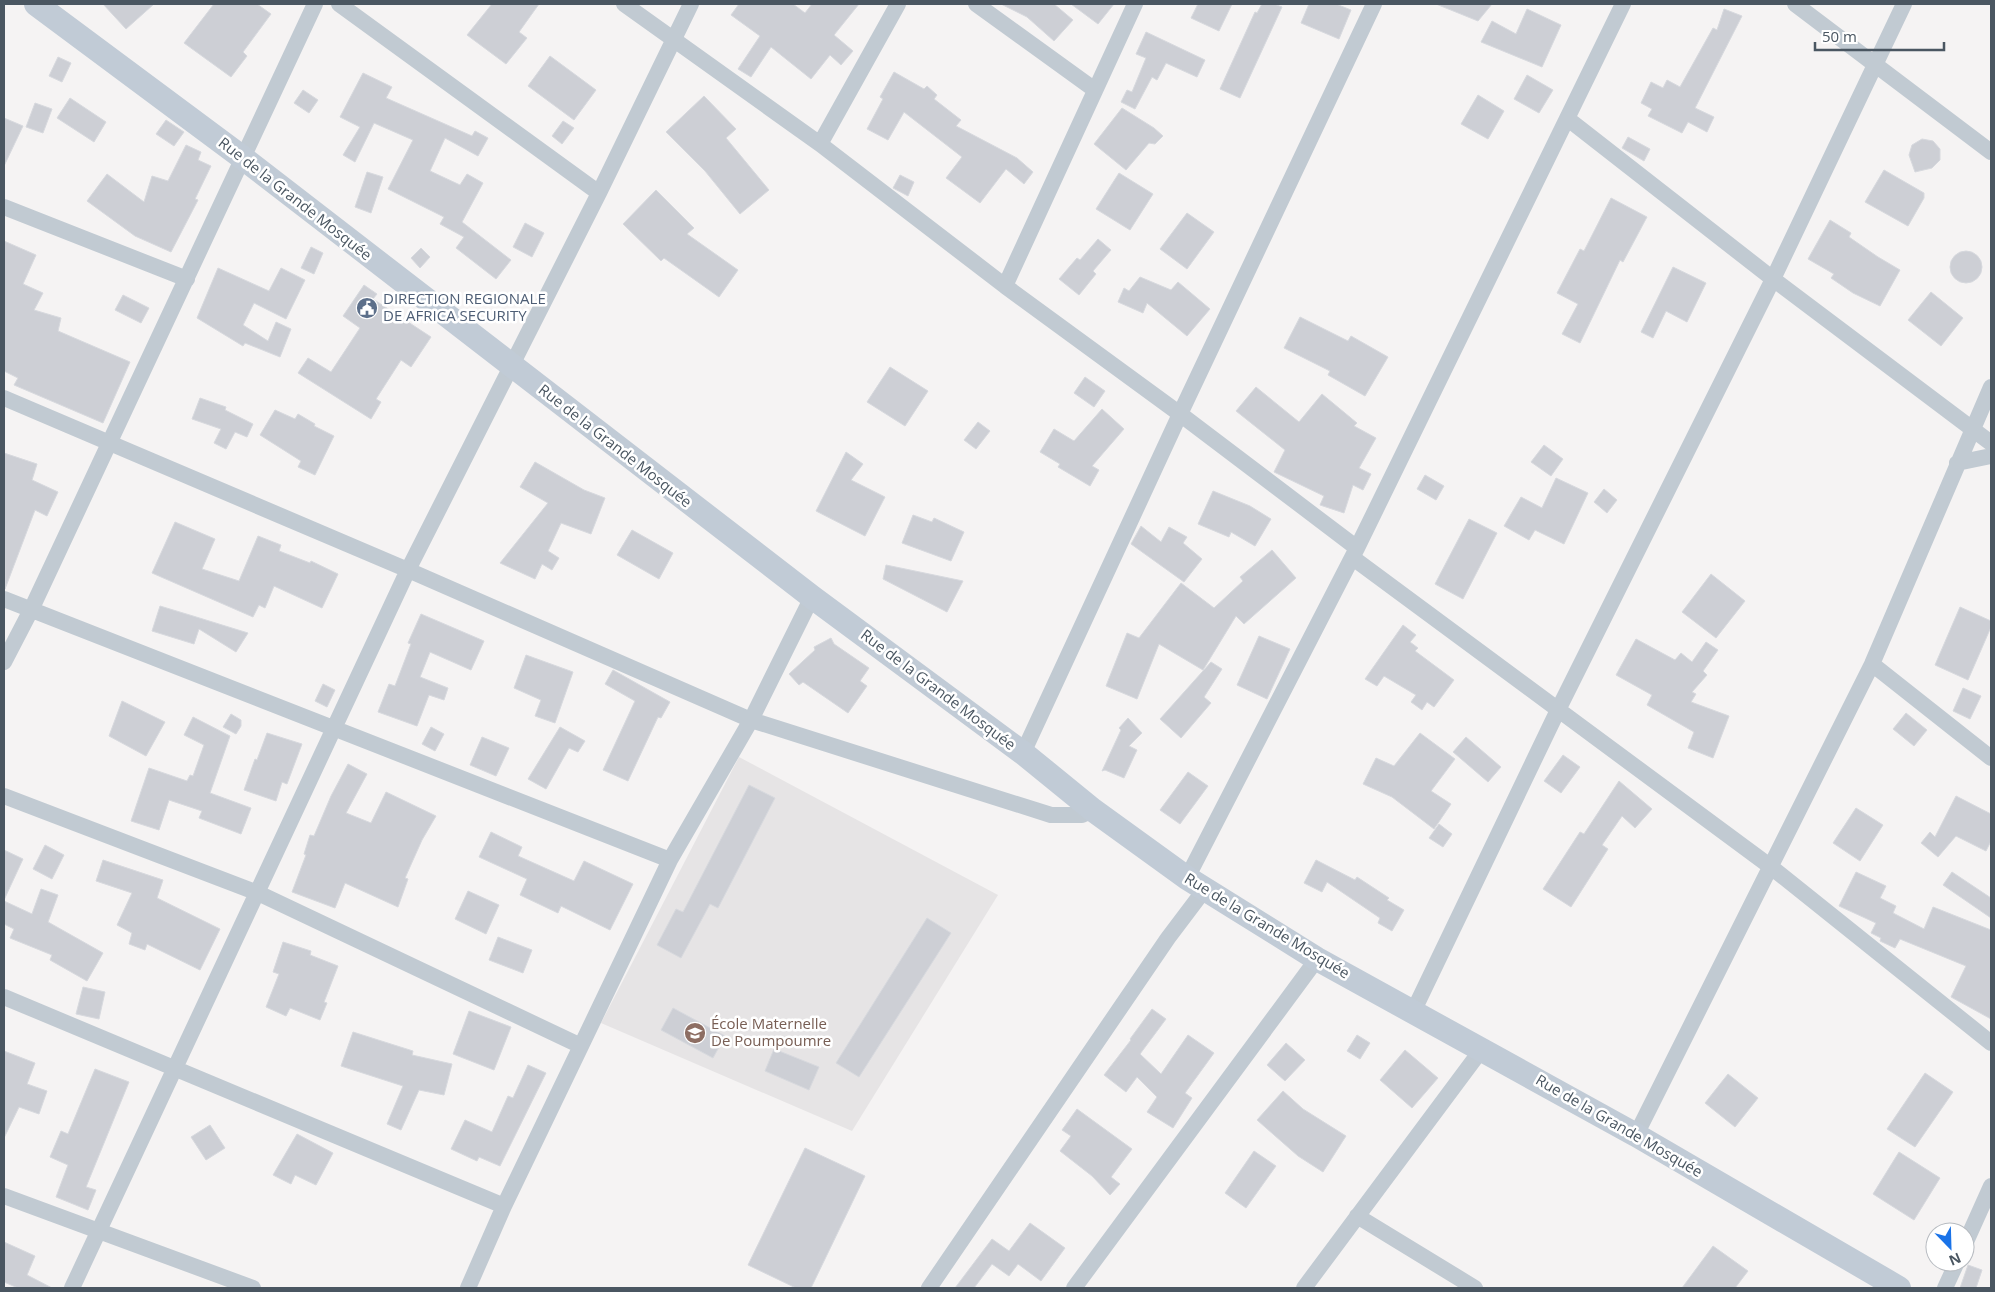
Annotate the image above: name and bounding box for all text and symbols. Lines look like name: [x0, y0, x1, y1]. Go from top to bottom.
scale bar: [1815, 20, 1944, 52]
text: 50 m: [1822, 26, 1857, 46]
street label: Rue de la Grande Mosquée: [215, 132, 376, 264]
place label: DIRECTION REGIONALE DE AFRICA SECURITY: [383, 288, 546, 325]
public building icon: DIRECTION REGIONALE DE AFRICA SECURITY: [355, 296, 379, 320]
street label: Rue de la Grande Mosquée: [535, 379, 696, 511]
street label: Rue de la Grande Mosquée: [857, 624, 1020, 754]
street label: Rue de la Grande Mosquée: [1181, 868, 1354, 982]
place label: École Maternelle De Poumpoumre: [711, 1013, 831, 1050]
school or university icon: École Maternelle De Poumpoumre: [683, 1021, 707, 1045]
street label: Rue de la Grande Mosquée: [1533, 1069, 1706, 1181]
north arrow: [1925, 1222, 1975, 1272]
text: N: [1946, 1248, 1964, 1270]

